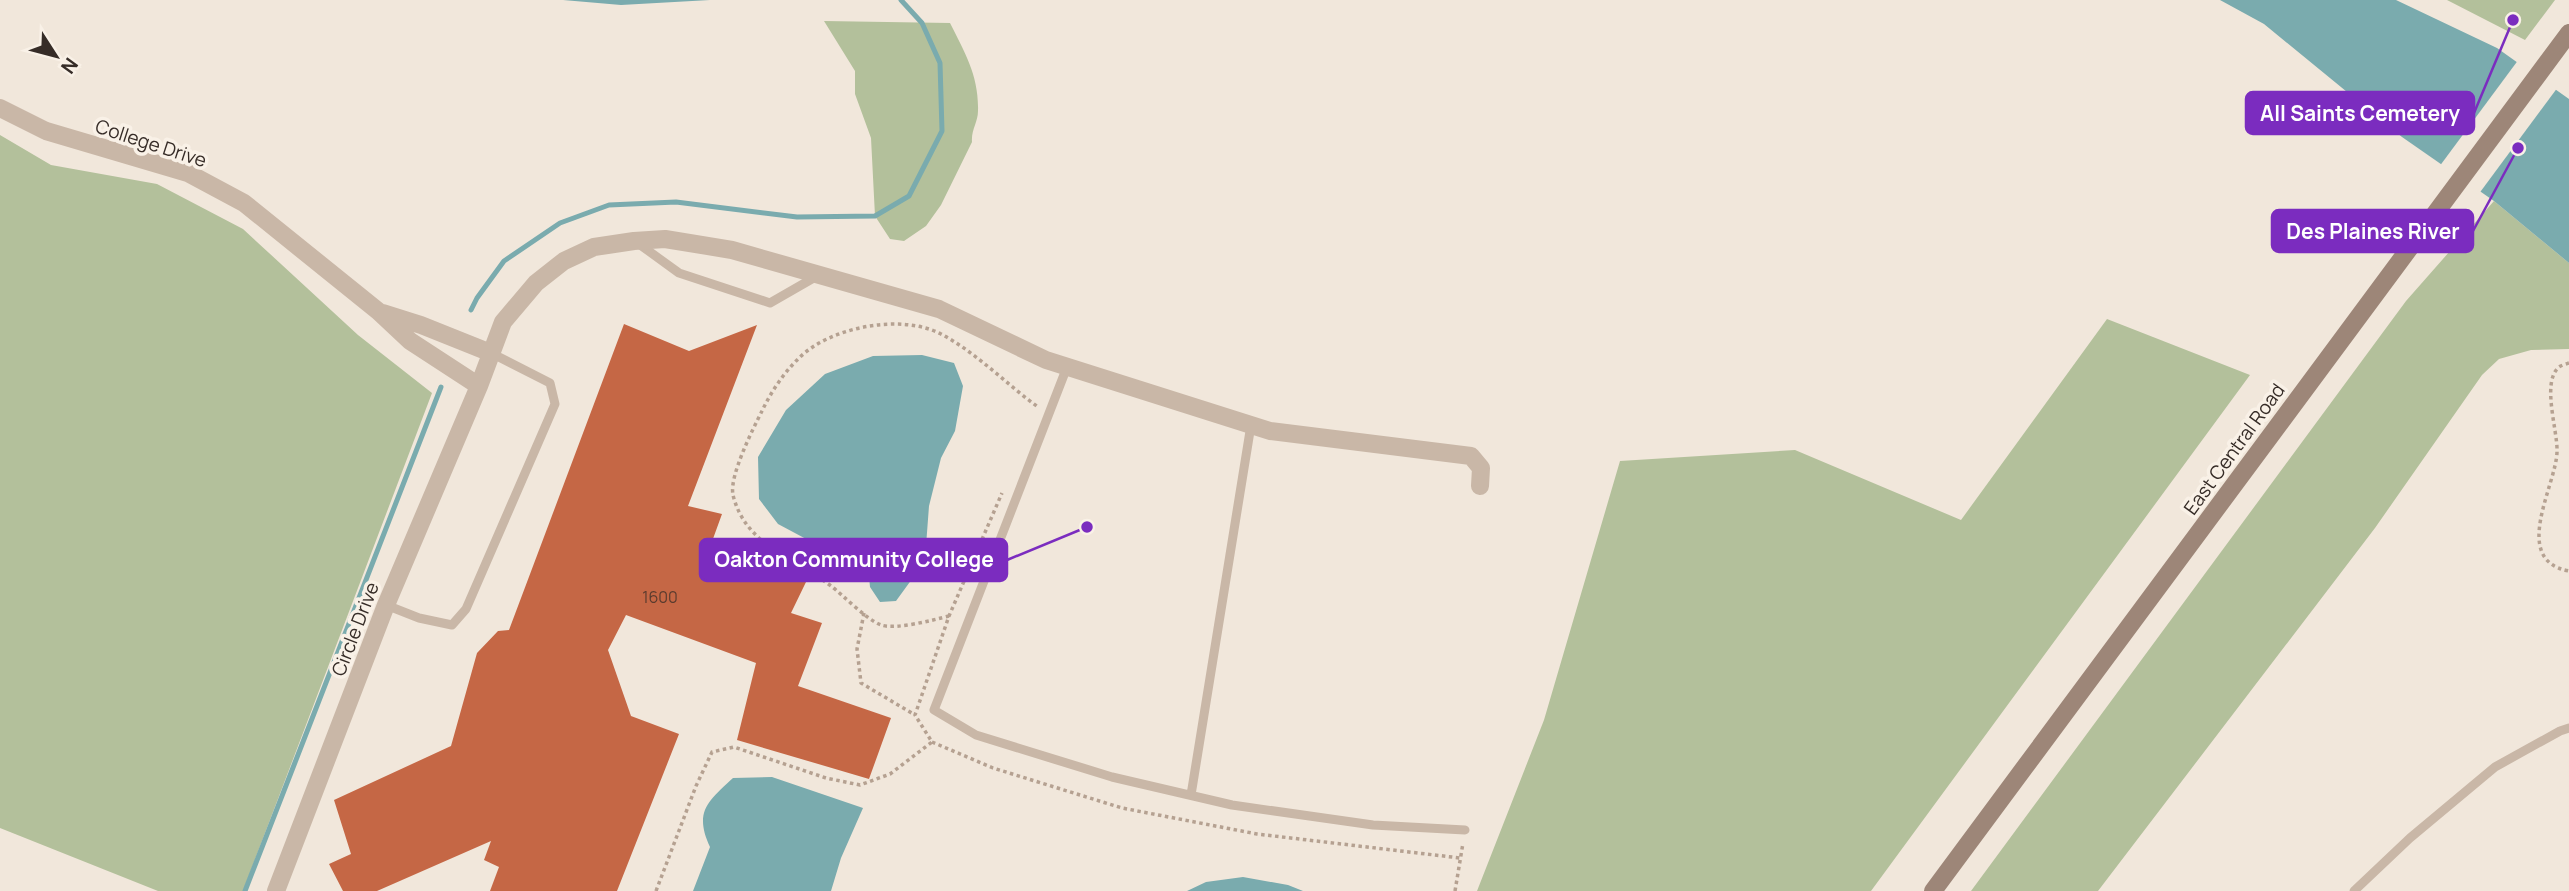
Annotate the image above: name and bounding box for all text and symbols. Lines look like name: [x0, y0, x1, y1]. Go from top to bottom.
north arrow: [21, 21, 91, 91]
text: N: [55, 53, 84, 79]
callout: All Saints Cemetery: [2246, 92, 2474, 134]
text: All Saints Cemetery: [2260, 99, 2460, 127]
street label: College Drive: [92, 113, 210, 173]
callout: Des Plaines River: [2272, 210, 2473, 252]
text: Des Plaines River: [2286, 217, 2460, 245]
street label: East Central Road: [2178, 378, 2290, 520]
callout: Oakton Community College: [700, 539, 1007, 581]
text: Oakton Community College: [714, 545, 994, 573]
street label: Circle Drive: [325, 578, 385, 680]
house number: 1600: [642, 586, 678, 608]

